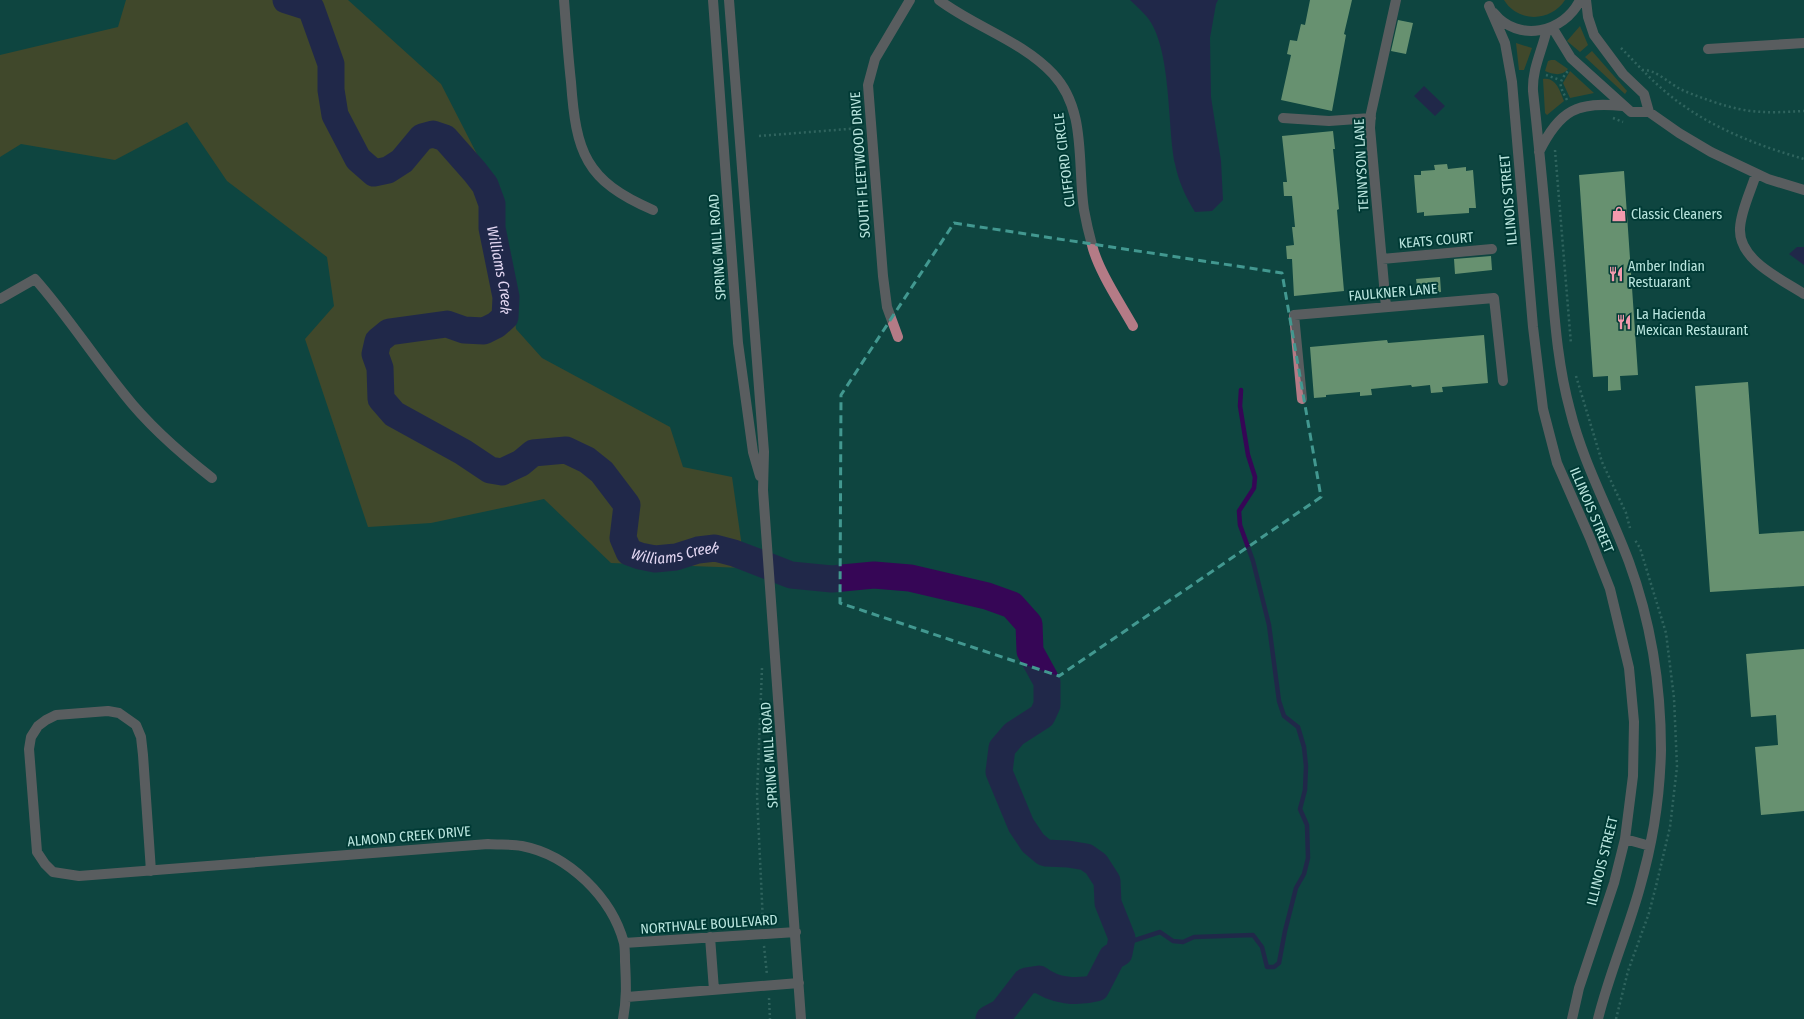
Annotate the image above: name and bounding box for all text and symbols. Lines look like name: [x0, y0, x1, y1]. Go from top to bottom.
street label: SOUTH FLEETWOOD DRIVE: [847, 91, 874, 239]
street label: CLIFFORD CIRCLE: [1050, 111, 1079, 208]
street label: TENNYSON LANE: [1351, 118, 1372, 212]
street label: ILLINOIS STREET: [1496, 153, 1521, 246]
street label: SPRING MILL ROAD: [705, 193, 730, 301]
shop icon: Classic Cleaners: [1610, 205, 1628, 223]
place label: Classic Cleaners: [1631, 206, 1722, 223]
water label: Williams Creek: [483, 224, 515, 315]
street label: KEATS COURT: [1398, 229, 1475, 252]
place label: Amber Indian Restuarant: [1628, 258, 1705, 291]
restaurant icon: Amber Indian Restuarant: [1607, 265, 1625, 283]
street label: FAULKNER LANE: [1348, 280, 1439, 305]
place label: La Hacienda Mexican Restaurant: [1636, 306, 1748, 339]
restaurant icon: La Hacienda Mexican Restaurant: [1615, 313, 1633, 331]
street label: ILLINOIS STREET: [1566, 465, 1617, 556]
water label: Williams Creek: [629, 538, 722, 568]
street label: SPRING MILL ROAD: [757, 701, 782, 809]
street label: ILLINOIS STREET: [1583, 814, 1622, 907]
street label: ALMOND CREEK DRIVE: [347, 823, 472, 850]
street label: NORTHVALE BOULEVARD: [640, 911, 778, 938]

